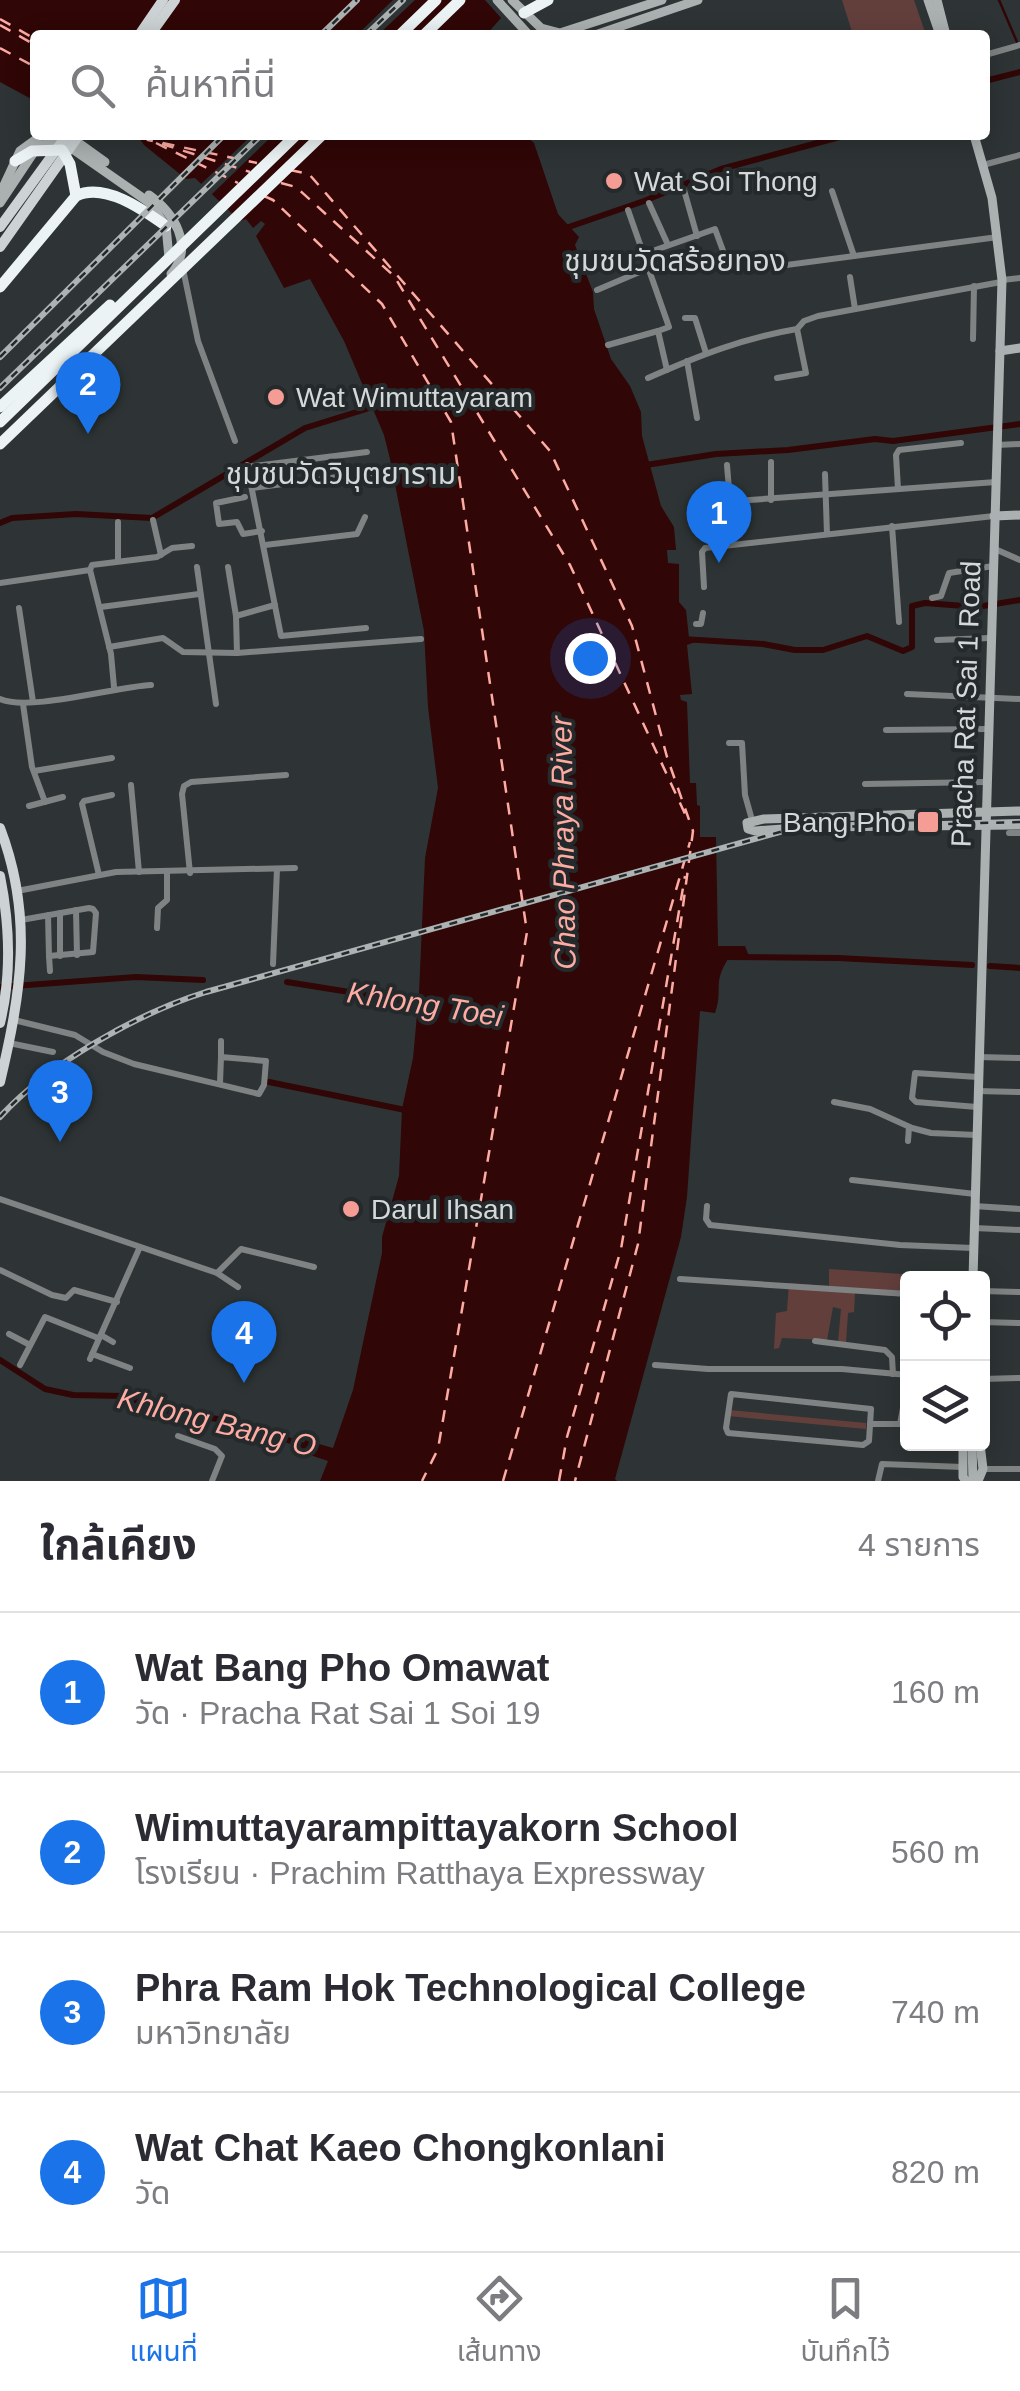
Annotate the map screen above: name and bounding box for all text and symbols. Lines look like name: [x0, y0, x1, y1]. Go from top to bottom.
search box: [30, 30, 990, 140]
icon: search: [65, 58, 120, 113]
text: ค้นหาที่นี่: [145, 63, 276, 105]
place label: Wat Soi Thong: [634, 166, 818, 197]
marker: Wat Soi Thong: [603, 170, 625, 192]
district label: ชุมชนวัดสร้อยทอง: [564, 244, 786, 279]
pin: 2: [56, 352, 120, 434]
place label: Wat Wimuttayaram: [296, 382, 533, 413]
marker: Wat Wimuttayaram: [265, 386, 287, 408]
district label: ชุมชนวัดวิมุตยาราม: [226, 457, 456, 492]
pin: 1: [686, 480, 752, 563]
street label: Pracha Rat Sai 1 Road: [946, 560, 986, 848]
your location: [565, 633, 616, 684]
water label: Chao Phraya River: [544, 715, 582, 970]
place label: Bang Pho: [783, 807, 906, 838]
marker: Bang Pho: [915, 809, 941, 835]
water label: Khlong Toei: [345, 975, 507, 1033]
pin: 3: [28, 1060, 92, 1142]
place label: Darul Ihsan: [371, 1194, 514, 1225]
marker: Darul Ihsan: [340, 1198, 362, 1220]
map controls: [900, 1271, 990, 1451]
button: locate: [900, 1271, 990, 1361]
pin: 4: [212, 1300, 276, 1383]
button: layers: [900, 1361, 990, 1451]
water label: Khlong Bang O: [114, 1381, 320, 1463]
text: ใกล้เคียง: [40, 1521, 197, 1568]
text: 4 รายการ: [858, 1527, 980, 1563]
text: Wat Bang Pho Omawat: [135, 1647, 550, 1689]
text: 1: [64, 1674, 81, 1710]
text: 160 m: [891, 1674, 980, 1710]
text: วัด · Pracha Rat Sai 1 Soi 19: [135, 1695, 540, 1731]
text: Wimuttayarampittayakorn School: [135, 1807, 739, 1849]
text: 2: [64, 1834, 81, 1870]
text: 560 m: [891, 1834, 980, 1870]
text: โรงเรียน · Prachim Ratthaya Expressway: [135, 1855, 705, 1891]
text: Phra Ram Hok Technological College: [135, 1967, 806, 2009]
text: 3: [64, 1994, 81, 2030]
text: 740 m: [891, 1994, 980, 2030]
text: มหาวิทยาลัย: [135, 2015, 291, 2051]
text: Wat Chat Kaeo Chongkonlani: [135, 2127, 666, 2169]
text: 4: [64, 2154, 81, 2190]
text: 820 m: [891, 2154, 980, 2190]
text: วัด: [135, 2175, 170, 2211]
tab: แผนที่: [130, 2271, 198, 2374]
tab: เส้นทาง: [457, 2271, 541, 2374]
tab: บันทึกไว้: [801, 2271, 890, 2374]

